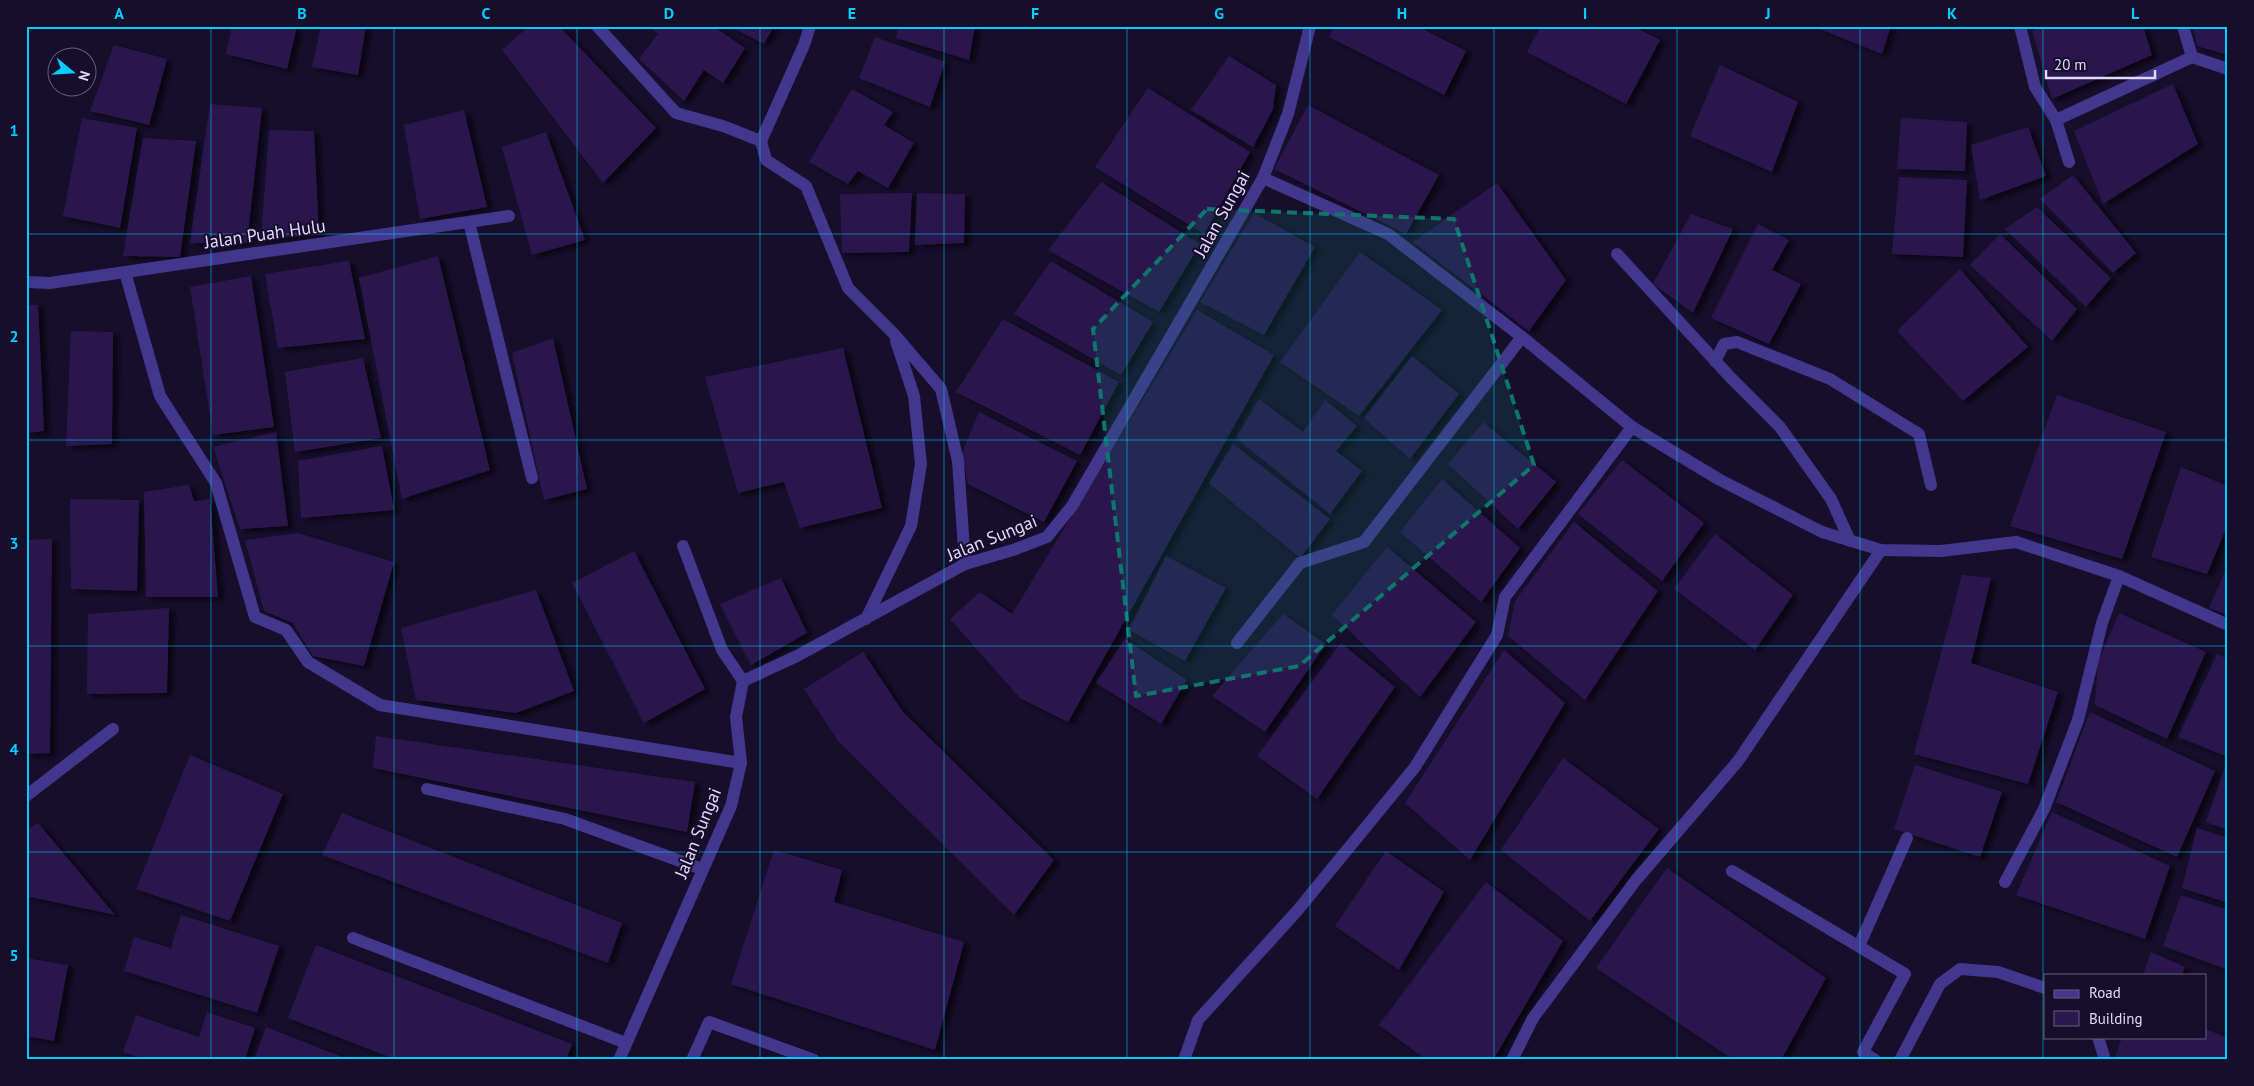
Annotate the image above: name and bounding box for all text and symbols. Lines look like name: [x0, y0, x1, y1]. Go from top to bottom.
text: A: [114, 3, 124, 23]
text: B: [297, 3, 307, 23]
text: C: [482, 3, 491, 23]
text: D: [664, 3, 674, 23]
text: E: [848, 3, 856, 23]
text: F: [1031, 3, 1039, 23]
text: G: [1214, 3, 1224, 23]
text: H: [1397, 3, 1407, 23]
text: I: [1583, 3, 1587, 23]
text: J: [1764, 3, 1771, 23]
text: K: [1947, 3, 1957, 23]
text: L: [2131, 3, 2140, 23]
north arrow: [48, 48, 98, 98]
scale bar: [2046, 48, 2155, 80]
text: 20 m: [2054, 55, 2087, 74]
text: N: [74, 69, 94, 83]
text: 1: [9, 120, 19, 140]
street label: Jalan Sungai: [1188, 166, 1255, 262]
street label: Jalan Puah Hulu: [202, 214, 327, 254]
text: 2: [9, 326, 19, 346]
street label: Jalan Sungai: [942, 509, 1040, 566]
text: 3: [9, 533, 19, 553]
text: 4: [9, 739, 19, 759]
street label: Jalan Sungai: [669, 784, 726, 882]
text: 5: [9, 945, 19, 965]
legend: [2044, 974, 2206, 1038]
text: Road: [2089, 983, 2121, 1002]
text: Building: [2089, 1009, 2143, 1028]

